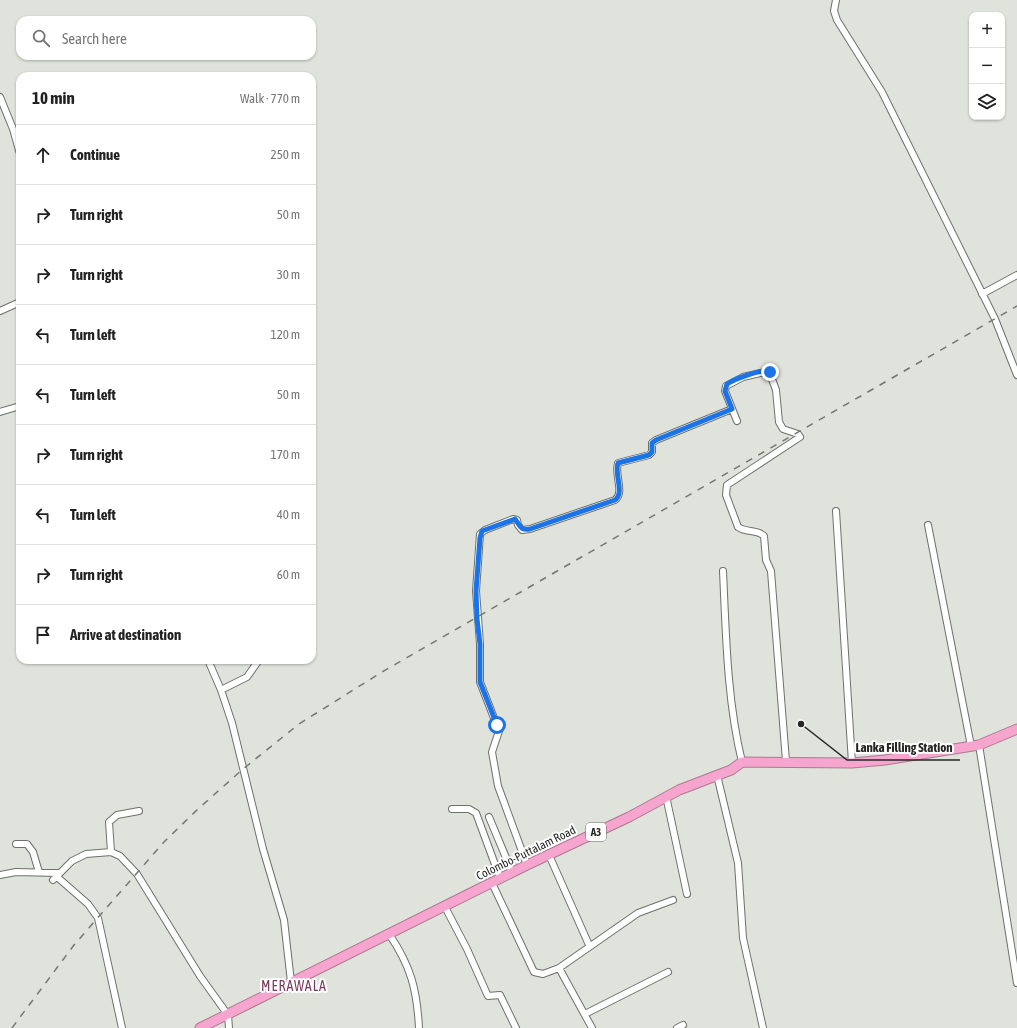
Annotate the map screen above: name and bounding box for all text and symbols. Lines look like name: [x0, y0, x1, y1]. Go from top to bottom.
map controls: [969, 12, 1005, 120]
button: +: [969, 12, 1005, 48]
search box: [16, 16, 316, 60]
icon: search: [30, 27, 52, 49]
text: Search here: [62, 30, 127, 47]
button: −: [969, 48, 1005, 84]
button: layers: [969, 84, 1005, 120]
text: 10 min: [32, 88, 75, 108]
text: Walk · 770 m: [240, 91, 300, 106]
icon: ahead: [32, 144, 54, 166]
text: Continue: [70, 146, 120, 163]
text: 250 m: [271, 147, 300, 162]
icon: right: [32, 204, 54, 226]
text: Turn right: [70, 206, 123, 223]
text: 50 m: [277, 207, 300, 222]
icon: right: [32, 264, 54, 286]
text: Turn right: [70, 266, 123, 283]
text: 30 m: [277, 267, 300, 282]
icon: left: [32, 324, 54, 346]
text: Turn left: [70, 326, 116, 343]
text: 120 m: [271, 327, 300, 342]
route end: [761, 363, 779, 381]
icon: left: [32, 384, 54, 406]
text: Turn left: [70, 386, 116, 403]
text: 50 m: [277, 387, 300, 402]
icon: right: [32, 444, 54, 466]
text: Turn right: [70, 446, 123, 463]
text: 170 m: [271, 447, 300, 462]
icon: left: [32, 504, 54, 526]
text: Turn left: [70, 506, 116, 523]
text: 40 m: [277, 507, 300, 522]
icon: right: [32, 564, 54, 586]
text: Turn right: [70, 566, 123, 583]
text: 60 m: [277, 567, 300, 582]
icon: arrive: [32, 624, 54, 646]
text: Arrive at destination: [70, 626, 181, 643]
route start: [488, 716, 506, 734]
callout: Lanka Filling Station: [847, 735, 960, 760]
text: Lanka Filling Station: [855, 740, 953, 755]
street label: Colombo-Puttalam Road: [474, 823, 578, 883]
road number: A3: [586, 823, 606, 841]
district label: MERAWALA: [261, 978, 327, 994]

